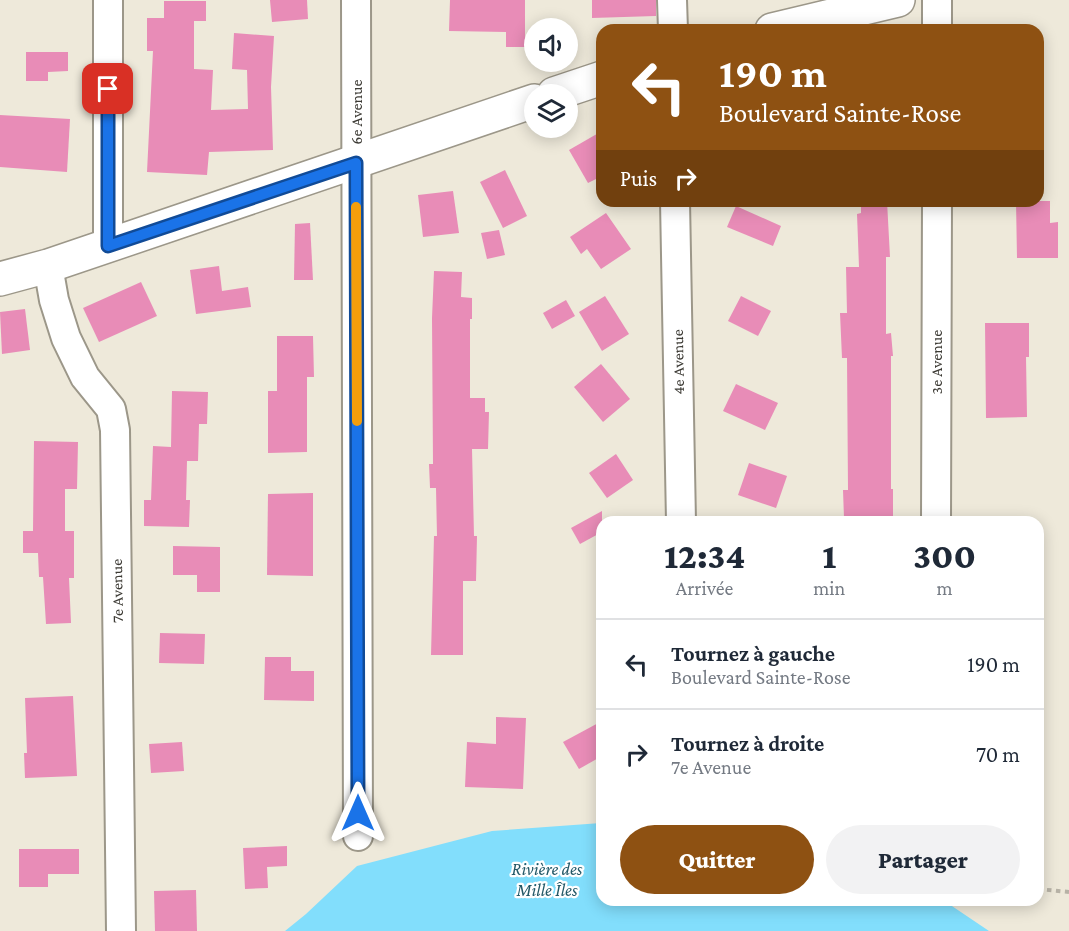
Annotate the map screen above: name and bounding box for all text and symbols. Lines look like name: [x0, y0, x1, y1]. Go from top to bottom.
map controls: [524, 18, 578, 138]
button: sound: [524, 18, 578, 72]
icon: left: [620, 48, 698, 126]
text: 190 m: [719, 49, 827, 96]
pin: [82, 63, 133, 114]
icon: arrive: [91, 72, 124, 105]
street label: 6e Avenue: [348, 79, 365, 145]
button: layers: [524, 84, 578, 138]
text: Boulevard Sainte-Rose: [719, 98, 961, 128]
icon: right: [669, 162, 702, 195]
text: Puis: [620, 166, 657, 191]
street label: 4e Avenue: [669, 329, 687, 395]
street label: 3e Avenue: [928, 330, 945, 394]
text: 12:34: [664, 536, 745, 576]
text: 1: [822, 536, 836, 576]
text: 300: [913, 536, 976, 576]
street label: 7e Avenue: [108, 559, 126, 623]
text: Arrivée: [676, 577, 733, 599]
text: min: [813, 577, 845, 599]
text: m: [937, 577, 953, 599]
text: Tournez à gauche: [671, 641, 835, 666]
icon: left: [620, 648, 653, 681]
text: 190 m: [967, 652, 1020, 677]
text: Boulevard Sainte-Rose: [671, 666, 851, 688]
text: Tournez à droite: [671, 731, 824, 756]
icon: right: [620, 738, 653, 771]
text: 70 m: [976, 742, 1020, 767]
text: 7e Avenue: [671, 756, 751, 778]
position arrow: [326, 781, 390, 845]
button: Quitter: [620, 825, 814, 894]
button: Partager: [826, 825, 1020, 894]
water label: Rivière des Mille Îles: [512, 859, 583, 900]

